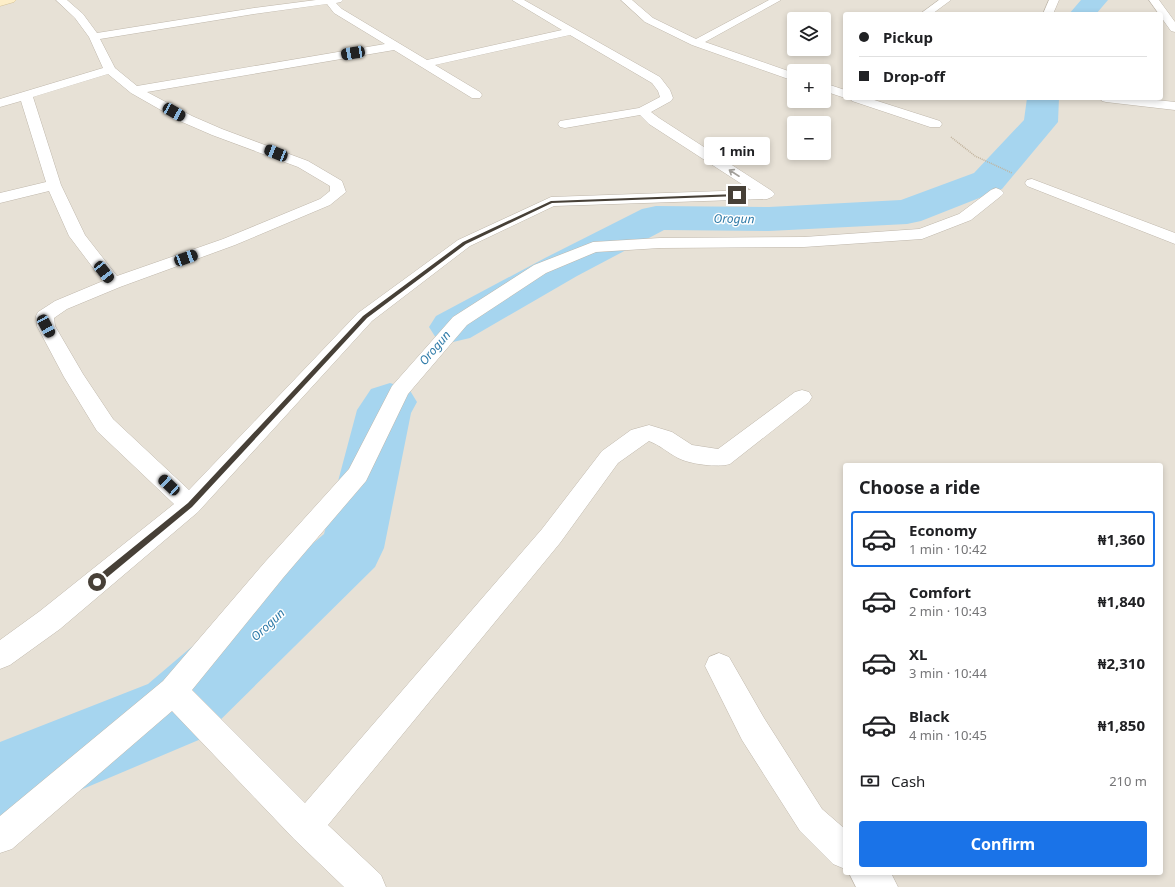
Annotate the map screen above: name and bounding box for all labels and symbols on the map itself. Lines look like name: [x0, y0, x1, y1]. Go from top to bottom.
car: [340, 45, 366, 61]
car: [161, 101, 187, 123]
callout: 1 min: [704, 137, 770, 165]
car: [263, 143, 289, 163]
one-way arrow: [728, 168, 740, 176]
route end: [728, 186, 746, 204]
water label: Orogun: [713, 210, 755, 227]
car: [173, 248, 199, 268]
car: [92, 259, 116, 285]
car: [35, 313, 57, 339]
water label: Orogun: [415, 327, 454, 369]
car: [156, 472, 182, 498]
route start: [88, 573, 106, 591]
water label: Orogun: [247, 604, 288, 645]

